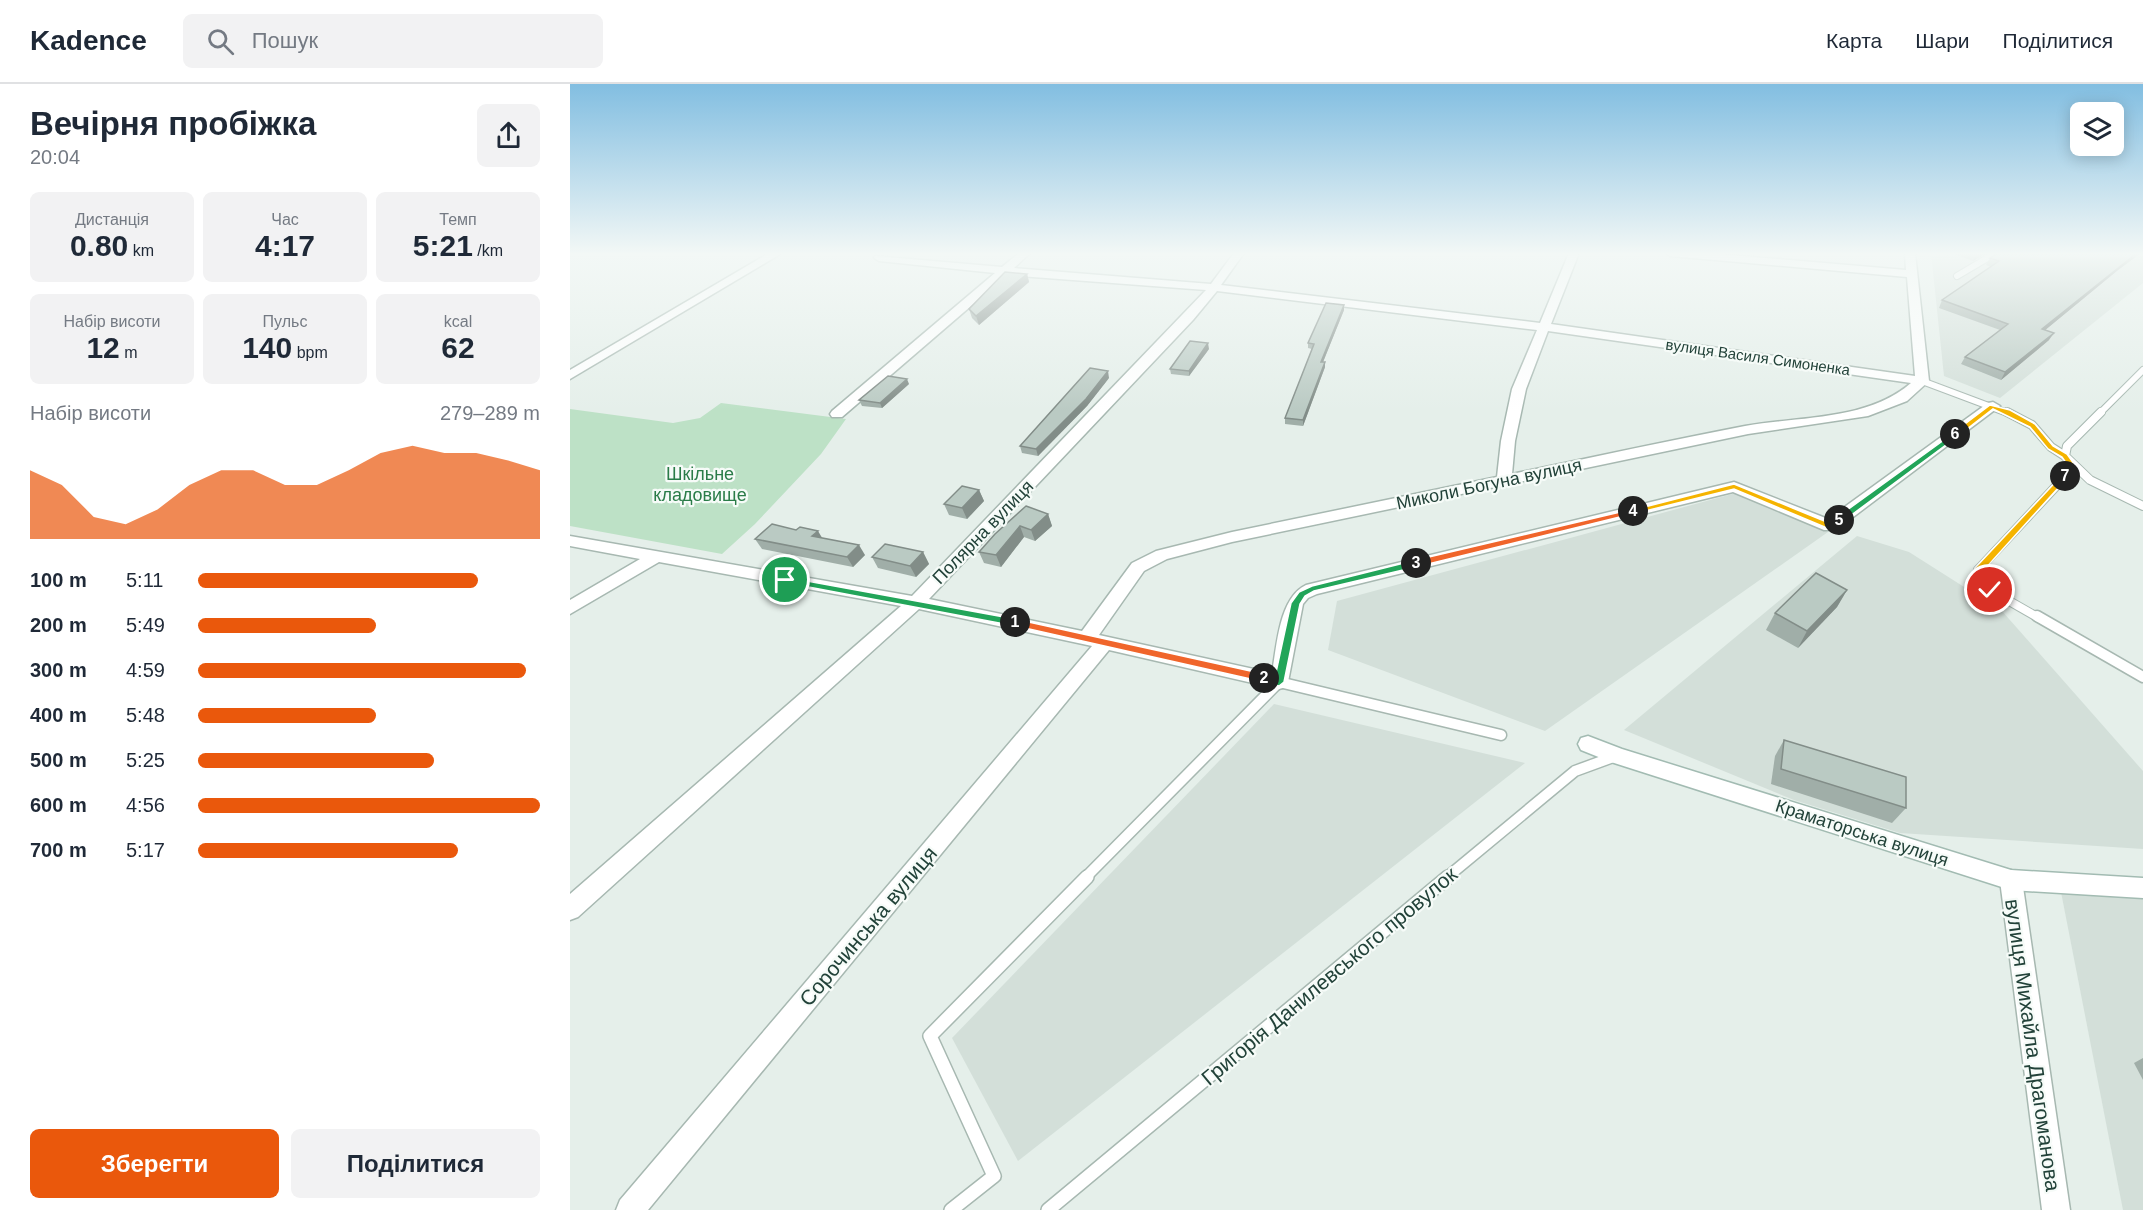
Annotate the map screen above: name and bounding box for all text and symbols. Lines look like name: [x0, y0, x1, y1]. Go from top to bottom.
search box: [183, 14, 603, 68]
text: Kadence: [30, 25, 147, 56]
icon: search: [204, 25, 237, 58]
text: Пошук: [252, 28, 318, 53]
text: Карта: [1826, 29, 1882, 52]
text: Шари: [1915, 29, 1970, 52]
text: Поділитися: [2003, 29, 2113, 52]
map controls: [2070, 102, 2124, 156]
button: layers: [2070, 102, 2124, 156]
button: share: [477, 104, 540, 167]
text: Вечірня пробіжка: [30, 105, 316, 142]
text: 20:04: [30, 146, 80, 168]
text: Дистанція: [75, 211, 149, 228]
text: Час: [271, 211, 299, 228]
text: Темп: [439, 211, 477, 228]
text: 0.80: [70, 229, 128, 262]
text: 4:17: [255, 229, 315, 262]
text: 5:21: [413, 229, 473, 262]
text: km: [128, 242, 154, 259]
text: /km: [473, 242, 503, 259]
text: Набір висоти: [64, 313, 160, 330]
text: Пульс: [263, 313, 307, 330]
text: kcal: [444, 313, 472, 330]
text: 12: [86, 331, 120, 364]
text: 140: [242, 331, 292, 364]
text: 62: [441, 331, 475, 364]
street label: вулиця Василя Симоненка: [1665, 336, 1852, 378]
text: m: [120, 344, 138, 361]
text: bpm: [292, 344, 328, 361]
text: Набір висоти: [30, 402, 151, 424]
text: 279–289 m: [440, 402, 540, 424]
pin: 6: [1940, 419, 1970, 449]
text: 6: [1951, 425, 1959, 442]
street label: Миколи Богуна вулиця: [1394, 455, 1584, 513]
pin: 7: [2050, 461, 2080, 491]
park label: Шкільне кладовище: [653, 464, 747, 505]
text: 7: [2061, 467, 2069, 484]
street label: Полярна вулиця: [929, 476, 1037, 588]
pin: 4: [1618, 496, 1648, 526]
text: 4: [1629, 502, 1637, 519]
pin: 5: [1824, 505, 1854, 535]
text: 5: [1835, 511, 1843, 528]
pin: 3: [1401, 548, 1431, 578]
pin: [759, 554, 810, 605]
text: 3: [1412, 554, 1420, 571]
icon: arrive: [768, 563, 801, 596]
pin: [1964, 564, 2015, 615]
text: 100 m: [30, 569, 87, 591]
text: 5:11: [126, 569, 163, 591]
icon: check: [1973, 573, 2006, 606]
pin: 1: [1000, 607, 1030, 637]
text: 1: [1011, 613, 1019, 630]
text: 200 m: [30, 614, 87, 636]
text: 5:49: [126, 614, 165, 636]
text: 300 m: [30, 659, 87, 681]
text: 4:59: [126, 659, 165, 681]
pin: 2: [1249, 663, 1279, 693]
text: 2: [1260, 669, 1268, 686]
text: 400 m: [30, 704, 87, 726]
text: 5:48: [126, 704, 165, 726]
text: 500 m: [30, 749, 87, 771]
text: 5:25: [126, 749, 165, 771]
text: 600 m: [30, 794, 87, 816]
text: 4:56: [126, 794, 165, 816]
street label: Краматорська вулиця: [1773, 796, 1951, 870]
text: 700 m: [30, 839, 87, 861]
text: 5:17: [126, 839, 165, 861]
street label: Сорочинська вулиця: [795, 842, 941, 1010]
street label: Григорія Данилевського провулок: [1197, 862, 1462, 1090]
street label: вулиця Михайла Драгоманова: [2001, 897, 2065, 1193]
button: Зберегти: [30, 1129, 279, 1198]
button: Поділитися: [291, 1129, 540, 1198]

